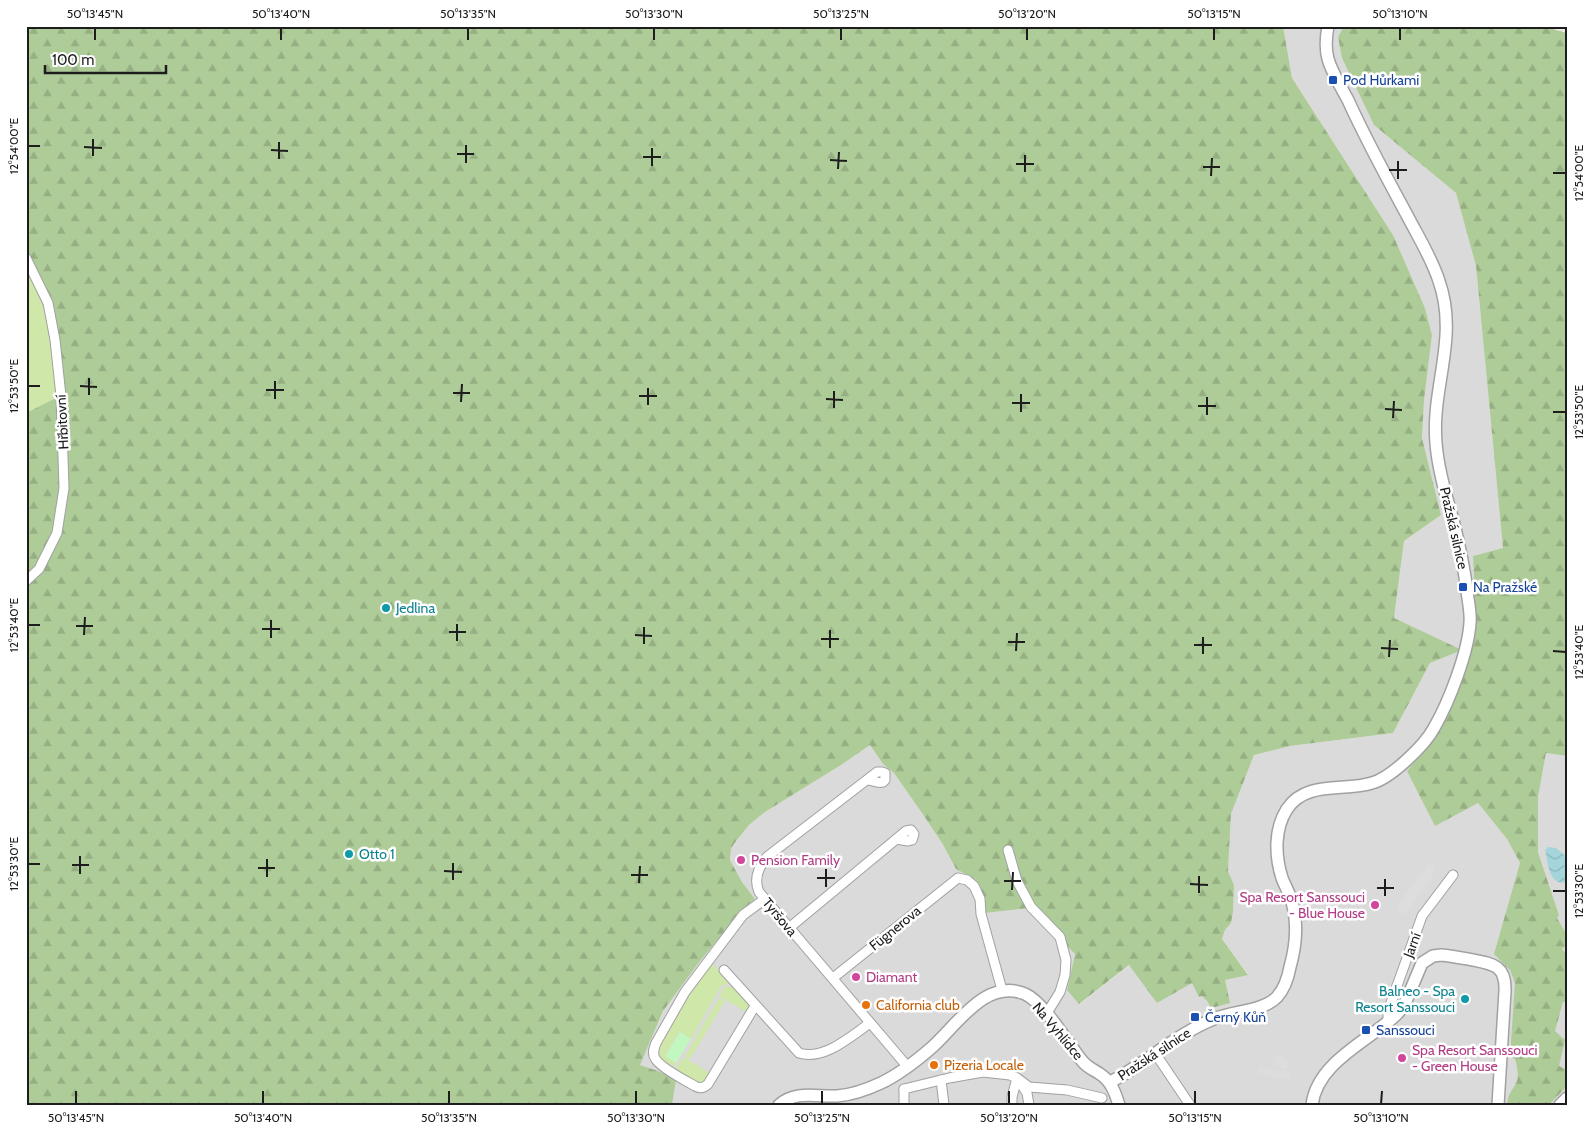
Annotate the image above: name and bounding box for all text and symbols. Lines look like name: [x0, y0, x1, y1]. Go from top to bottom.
text: 50°13'45"N: [67, 6, 123, 21]
text: 50°13'40"N: [252, 6, 310, 21]
text: 50°13'35"N: [440, 6, 496, 21]
text: 50°13'30"N: [625, 6, 683, 21]
text: 50°13'25"N: [813, 6, 869, 21]
text: 50°13'20"N: [998, 6, 1056, 21]
text: 50°13'15"N: [1187, 6, 1241, 21]
text: 50°13'10"N: [1372, 6, 1428, 21]
scale bar: [45, 42, 166, 74]
text: 100 m: [52, 51, 94, 69]
place label: Pod Hůrkami: [1343, 71, 1419, 89]
marker: Pod Hůrkami: [1327, 74, 1339, 86]
text: 12°54'00"E: [6, 117, 21, 174]
text: 12°54'00"E: [1571, 144, 1586, 201]
text: 12°53'50"E: [6, 359, 21, 413]
text: 12°53'50"E: [1571, 385, 1586, 439]
street label: Hřbitovní: [52, 394, 72, 450]
street label: Pražská silnice: [1436, 485, 1472, 571]
place label: Na Pražské: [1473, 578, 1537, 596]
marker: Na Pražské: [1457, 581, 1469, 593]
text: 12°53'40"E: [6, 597, 21, 652]
place label: Jedlina: [395, 599, 435, 617]
marker: Jedlina: [380, 602, 392, 614]
text: 12°53'40"E: [1571, 624, 1586, 679]
text: 12°53'30"E: [6, 837, 21, 891]
place label: Otto 1: [359, 845, 395, 863]
marker: Otto 1: [343, 848, 355, 860]
place label: Pension Family: [751, 851, 840, 869]
marker: Pension Family: [735, 854, 747, 866]
text: 12°53'30"E: [1571, 864, 1586, 918]
place label: Spa Resort Sanssouci - Blue House: [1239, 888, 1365, 922]
street label: Tyršova: [759, 894, 801, 940]
marker: Spa Resort Sanssouci - Blue House: [1369, 899, 1381, 911]
street label: Fügnerova: [865, 902, 925, 954]
street label: Jarní: [1399, 930, 1425, 961]
place label: Diamant: [866, 968, 917, 986]
marker: Diamant: [850, 971, 862, 983]
place label: Balneo - Spa Resort Sanssouci: [1355, 982, 1455, 1016]
marker: Balneo - Spa Resort Sanssouci: [1459, 993, 1471, 1005]
place label: California club: [876, 996, 960, 1014]
street label: Na Vyhlídce: [1029, 998, 1087, 1064]
marker: California club: [860, 999, 872, 1011]
place label: Černý Kůň: [1205, 1008, 1266, 1026]
marker: Černý Kůň: [1189, 1011, 1201, 1023]
place label: Sanssouci: [1376, 1021, 1435, 1039]
street label: Pražská silnice: [1114, 1024, 1194, 1084]
marker: Sanssouci: [1360, 1024, 1372, 1036]
place label: Spa Resort Sanssouci - Green House: [1412, 1041, 1538, 1075]
marker: Spa Resort Sanssouci - Green House: [1396, 1052, 1408, 1064]
place label: Pizeria Locale: [944, 1056, 1024, 1074]
marker: Pizeria Locale: [928, 1059, 940, 1071]
text: 50°13'45"N: [48, 1110, 104, 1125]
text: 50°13'40"N: [234, 1110, 292, 1125]
text: 50°13'35"N: [421, 1110, 477, 1125]
text: 50°13'30"N: [607, 1110, 665, 1125]
text: 50°13'25"N: [794, 1110, 850, 1125]
text: 50°13'20"N: [980, 1110, 1038, 1125]
text: 50°13'15"N: [1168, 1110, 1222, 1125]
text: 50°13'10"N: [1353, 1110, 1409, 1125]

